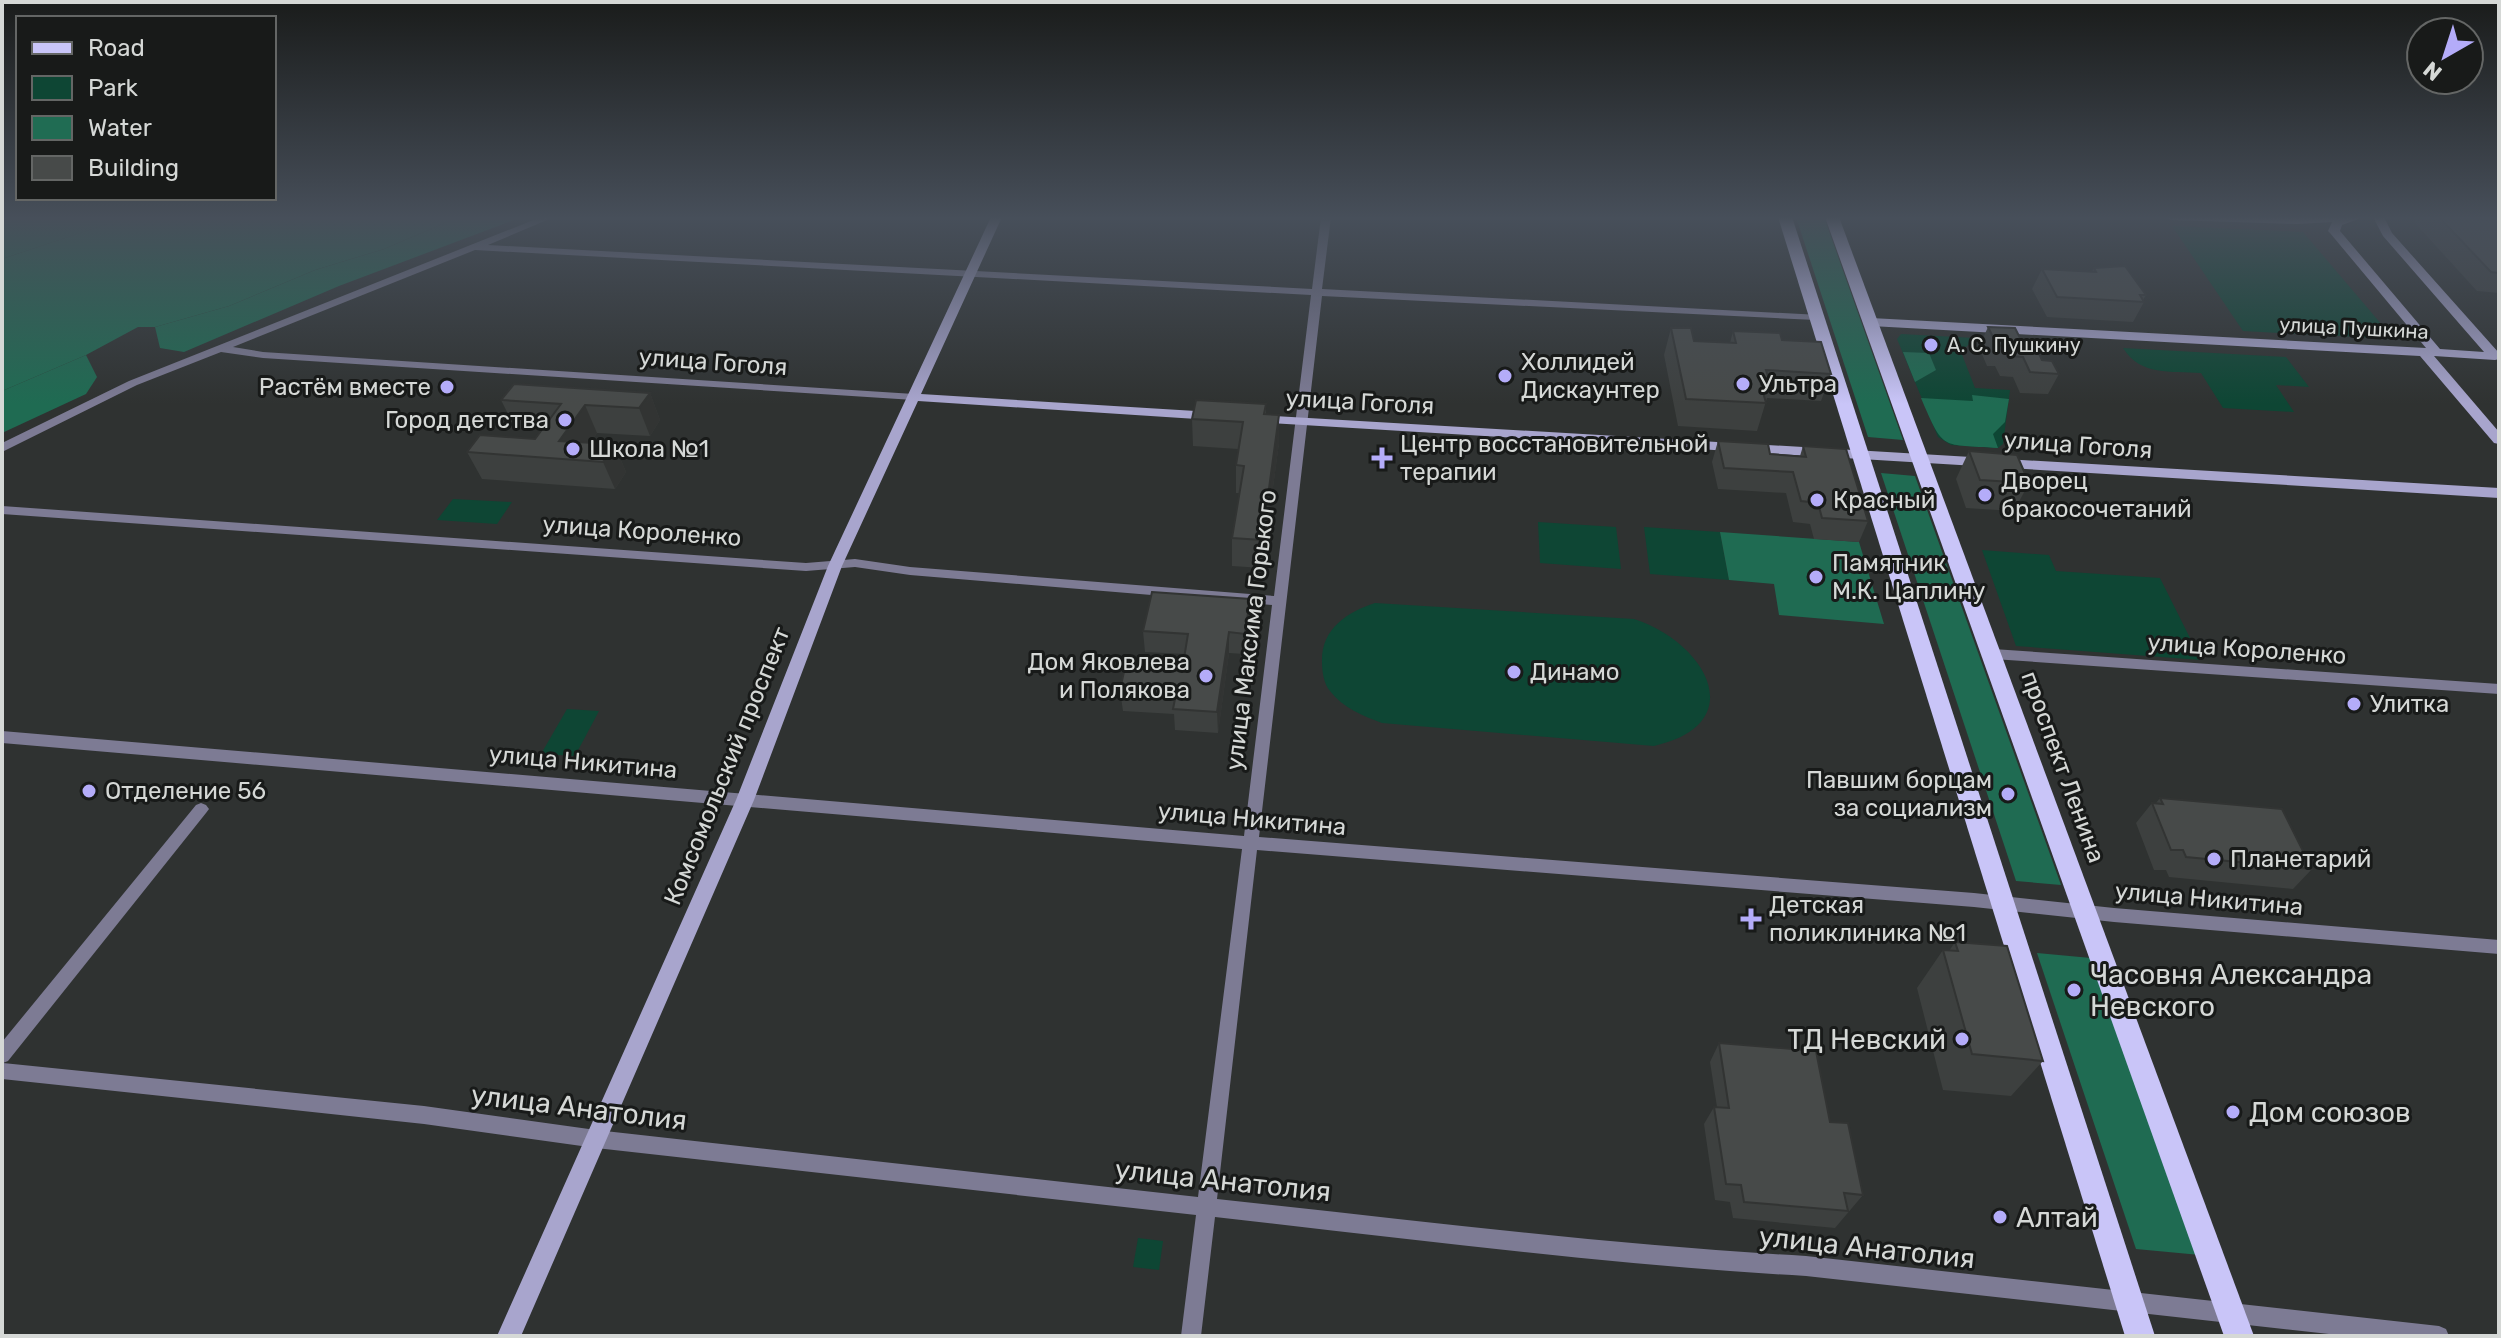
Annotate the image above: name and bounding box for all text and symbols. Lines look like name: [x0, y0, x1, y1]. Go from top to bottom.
legend: [16, 16, 276, 200]
north arrow: [2405, 16, 2485, 96]
text: Road: [88, 34, 145, 62]
text: N: [2418, 56, 2447, 87]
text: Park: [88, 74, 139, 102]
text: Water: [88, 114, 152, 142]
text: Building: [88, 154, 179, 182]
street label: улица Пушкина: [2279, 312, 2429, 344]
place label: А. С. Пушкину: [1947, 333, 2081, 357]
marker: А. С. Пушкину: [1922, 336, 1940, 354]
street label: улица Гоголя: [638, 343, 788, 381]
place label: Холлидей Дискаунтер: [1521, 348, 1660, 404]
marker: Холлидей Дискаунтер: [1496, 367, 1514, 385]
place label: Ультра: [1759, 370, 1837, 398]
place label: Растём вместе: [259, 373, 431, 401]
marker: Ультра: [1734, 375, 1752, 393]
marker: Растём вместе: [438, 378, 456, 396]
street label: улица Гоголя: [1285, 384, 1435, 420]
place label: Город детства: [385, 406, 549, 434]
marker: Город детства: [556, 411, 574, 429]
street label: улица Гоголя: [2003, 426, 2153, 464]
place label: Центр восстановительной терапии: [1400, 430, 1708, 486]
place label: Школа №1: [589, 435, 709, 463]
marker: Школа №1: [564, 440, 582, 458]
marker: Центр восстановительной терапии: [1371, 447, 1393, 469]
place label: Дворец бракосочетаний: [2001, 467, 2192, 523]
place label: Красный: [1833, 486, 1935, 514]
marker: Дворец бракосочетаний: [1976, 486, 1994, 504]
street label: улица Максима Горького: [1220, 488, 1282, 772]
marker: Красный: [1808, 491, 1826, 509]
street label: улица Короленко: [542, 510, 742, 552]
place label: Памятник М.К. Цаплину: [1832, 549, 1985, 605]
marker: Памятник М.К. Цаплину: [1807, 568, 1825, 586]
street label: Комсомольский проспект: [658, 623, 796, 909]
street label: улица Короленко: [2147, 628, 2347, 670]
place label: Дом Яковлева и Полякова: [1028, 648, 1190, 704]
place label: Динамо: [1530, 658, 1620, 686]
marker: Динамо: [1505, 663, 1523, 681]
marker: Дом Яковлева и Полякова: [1197, 667, 1215, 685]
street label: проспект Ленина: [2015, 667, 2111, 867]
place label: Улитка: [2370, 690, 2449, 718]
marker: Улитка: [2345, 695, 2363, 713]
street label: улица Никитина: [488, 740, 678, 784]
place label: Павшим борцам за социализм: [1806, 766, 1992, 822]
place label: Отделение 56: [105, 777, 266, 805]
marker: Отделение 56: [80, 782, 98, 800]
marker: Павшим борцам за социализм: [1999, 785, 2017, 803]
street label: улица Никитина: [1157, 797, 1347, 841]
place label: Планетарий: [2230, 845, 2371, 873]
marker: Планетарий: [2205, 850, 2223, 868]
street label: улица Никитина: [2114, 877, 2304, 921]
place label: Детская поликлиника №1: [1769, 891, 1966, 947]
marker: Детская поликлиника №1: [1740, 908, 1762, 930]
place label: Часовня Александра Невского: [2090, 958, 2372, 1023]
marker: Часовня Александра Невского: [2065, 981, 2083, 999]
place label: ТД Невский: [1787, 1023, 1946, 1056]
marker: ТД Невский: [1953, 1030, 1971, 1048]
street label: улица Анатолия: [469, 1078, 689, 1137]
place label: Дом союзов: [2249, 1096, 2411, 1129]
marker: Дом союзов: [2224, 1103, 2242, 1121]
street label: улица Анатолия: [1113, 1153, 1333, 1208]
place label: Алтай: [2016, 1201, 2098, 1234]
marker: Алтай: [1991, 1208, 2009, 1226]
street label: улица Анатолия: [1757, 1220, 1977, 1275]

